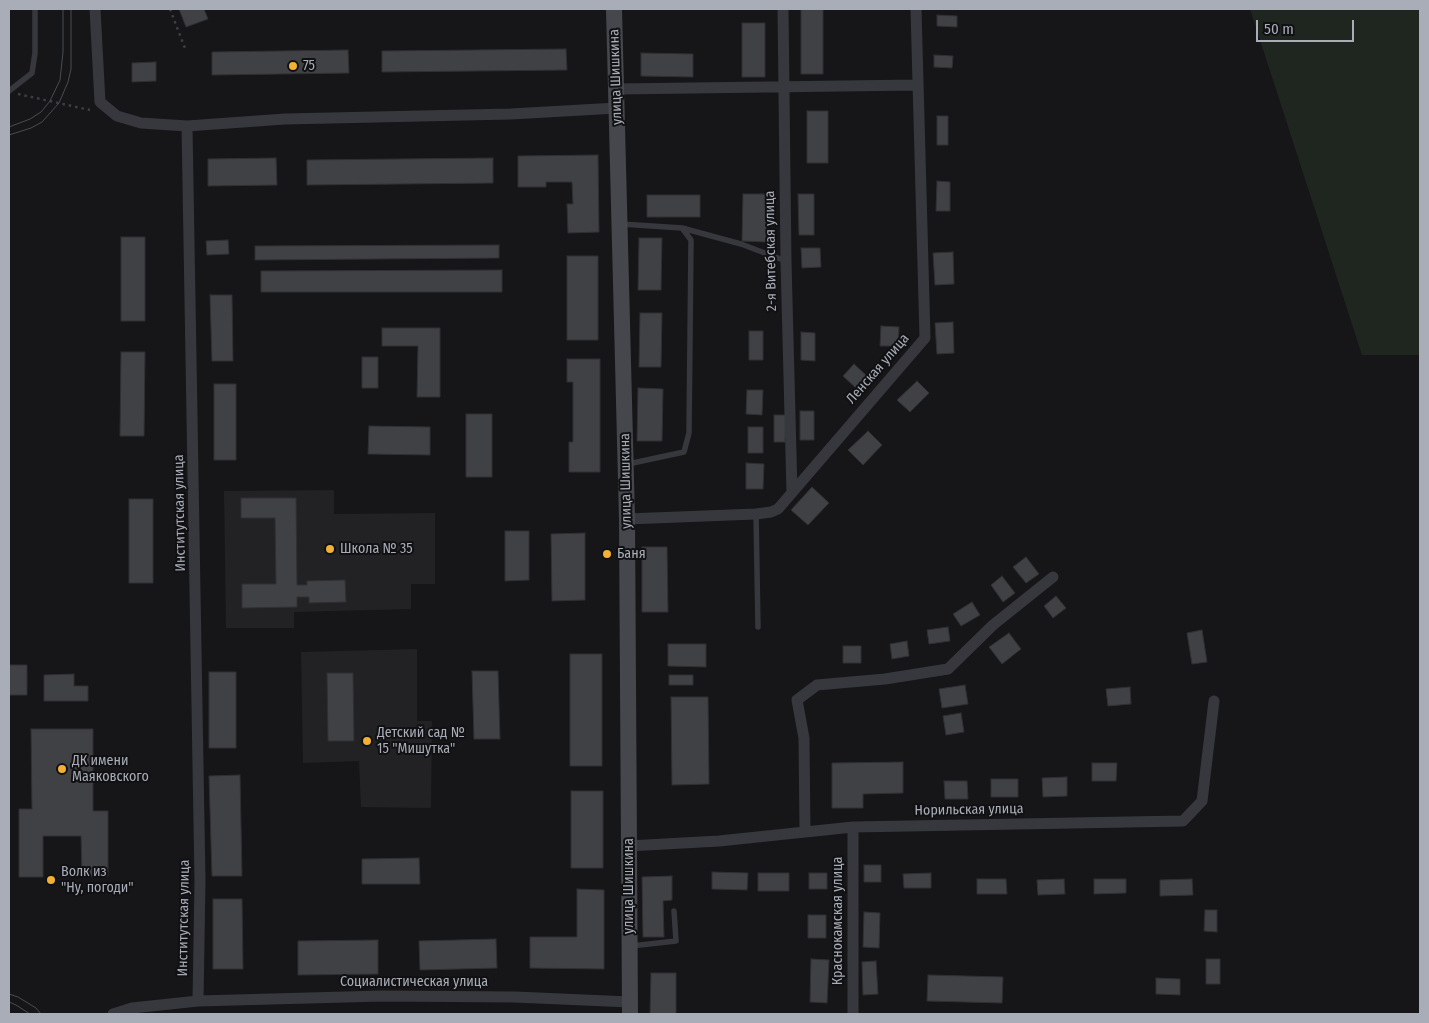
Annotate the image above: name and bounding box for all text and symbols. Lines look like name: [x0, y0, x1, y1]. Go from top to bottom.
scale bar: [1259, 10, 1356, 42]
text: 50 m: [1264, 20, 1294, 38]
street label: улица Шишкина: [606, 29, 626, 125]
place label: 75: [303, 58, 315, 74]
marker: 75: [287, 60, 299, 72]
street label: 2-я Витебская улица: [762, 191, 780, 311]
street label: Ленская улица: [843, 331, 913, 407]
street label: улица Шишкина: [617, 433, 635, 529]
street label: Институтская улица: [171, 454, 189, 572]
place label: Школа № 35: [340, 541, 413, 557]
marker: Школа № 35: [324, 543, 336, 555]
place label: Баня: [617, 546, 646, 562]
marker: Баня: [601, 548, 613, 560]
place label: Детский сад № 15 "Мишутка": [377, 725, 465, 758]
marker: Детский сад № 15 "Мишутка": [361, 735, 373, 747]
place label: ДК имени Маяковского: [72, 753, 149, 786]
marker: ДК имени Маяковского: [56, 763, 68, 775]
street label: Норильская улица: [914, 801, 1024, 819]
street label: улица Шишкина: [621, 838, 637, 934]
street label: Краснокамская улица: [830, 857, 846, 985]
street label: Институтская улица: [175, 859, 193, 977]
place label: Волк из "Ну, погоди": [61, 864, 134, 896]
marker: Волк из "Ну, погоди": [45, 874, 57, 886]
street label: Социалистическая улица: [340, 974, 488, 990]

